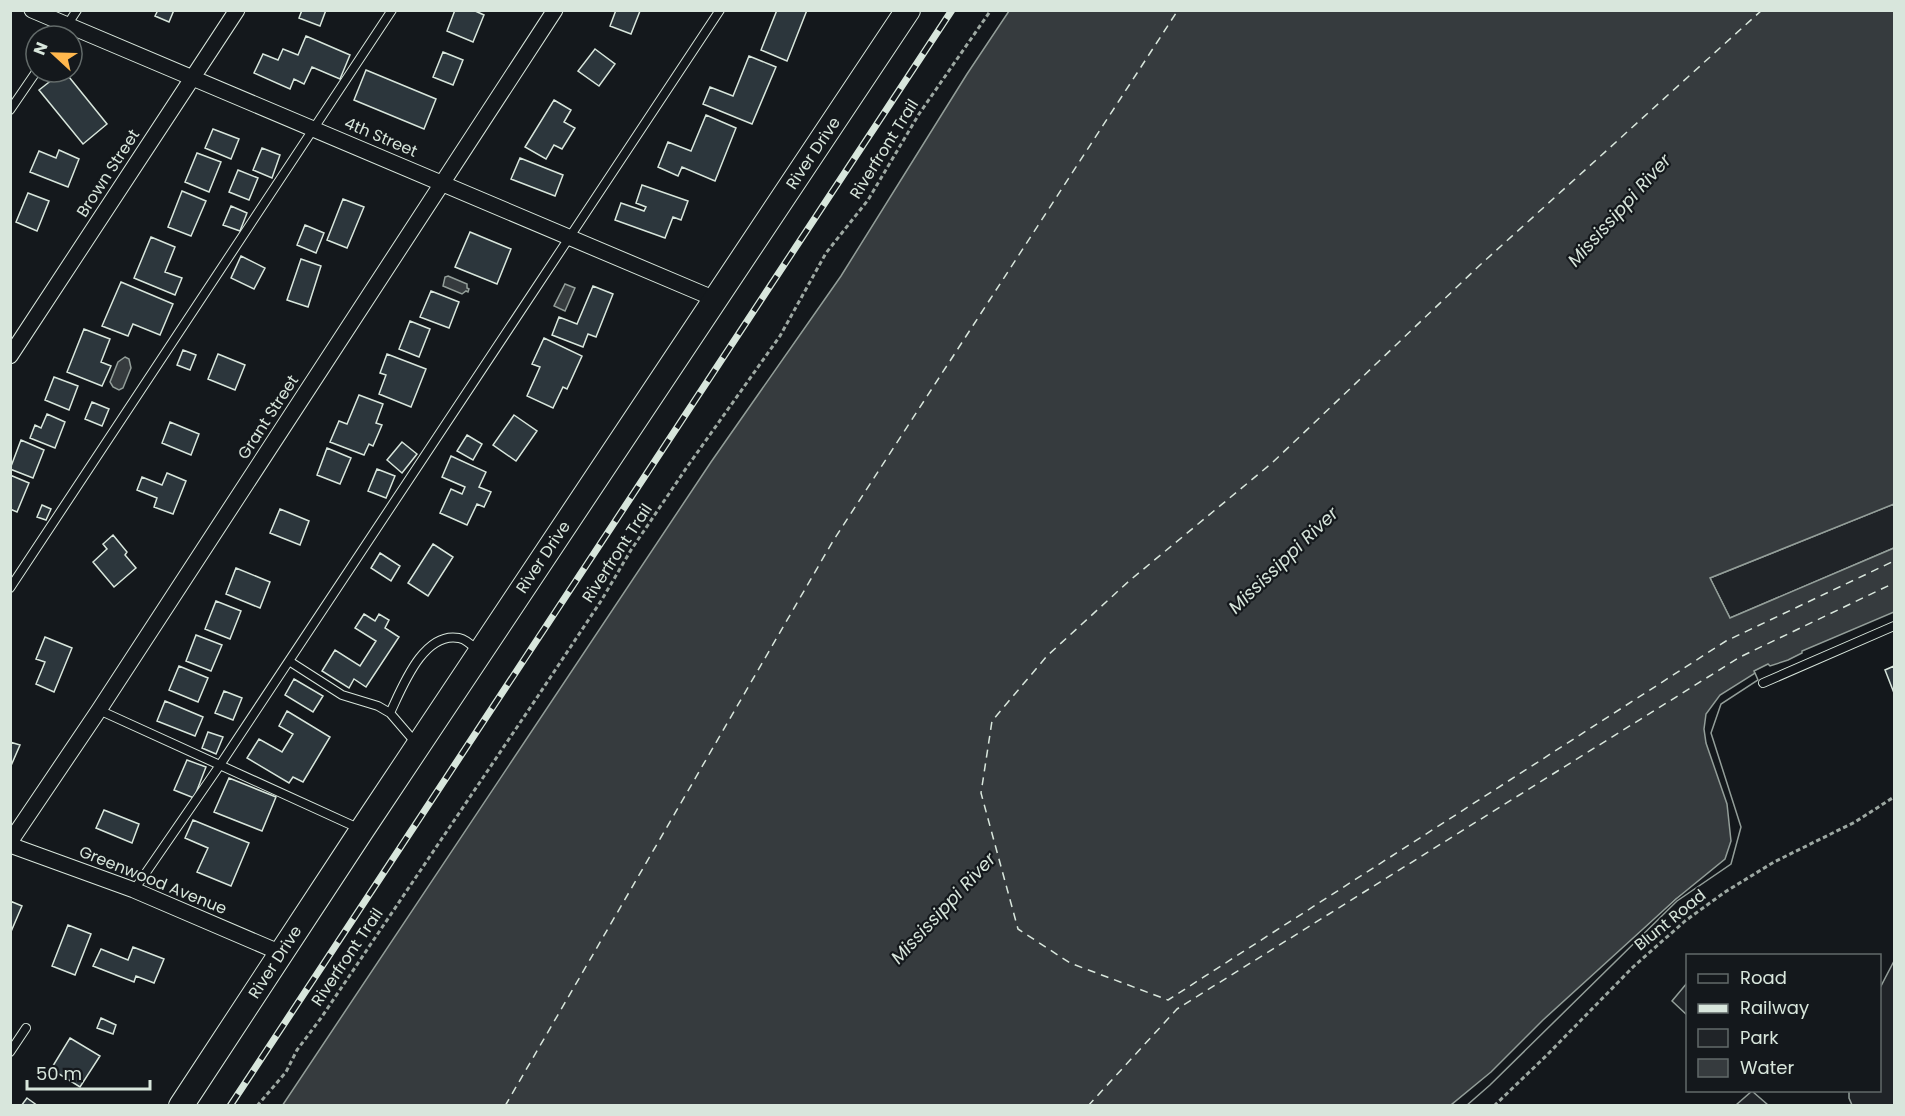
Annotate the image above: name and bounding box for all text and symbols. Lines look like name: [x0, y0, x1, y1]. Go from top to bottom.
north arrow: [24, 24, 84, 84]
text: N: [28, 39, 53, 58]
street label: Riverfront Trail: [844, 95, 924, 203]
street label: 4th Street: [341, 111, 421, 163]
street label: River Drive: [780, 112, 846, 194]
street label: Brown Street: [71, 124, 145, 221]
water label: Mississippi River: [1562, 147, 1677, 272]
street label: Grant Street: [232, 370, 304, 464]
street label: Riverfront Trail: [576, 499, 658, 607]
water label: Mississippi River: [1223, 500, 1344, 619]
street label: River Drive: [510, 516, 576, 598]
street label: Greenwood Avenue: [76, 840, 230, 920]
water label: Mississippi River: [885, 846, 1002, 969]
street label: Blunt Road: [1629, 884, 1711, 956]
street label: Riverfront Trail: [306, 903, 388, 1011]
street label: River Drive: [243, 921, 307, 1003]
legend: [1686, 954, 1881, 1092]
text: Road: [1740, 965, 1787, 990]
text: Railway: [1740, 995, 1809, 1020]
text: Park: [1740, 1025, 1779, 1050]
scale bar: [27, 1053, 150, 1091]
text: Water: [1740, 1055, 1794, 1080]
text: 50 m: [36, 1061, 82, 1086]

